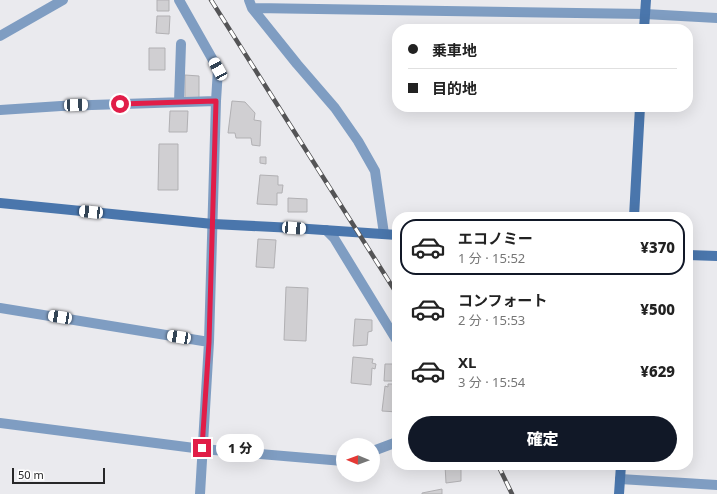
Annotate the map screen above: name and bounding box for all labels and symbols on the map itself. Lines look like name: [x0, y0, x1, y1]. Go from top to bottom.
car: [207, 56, 229, 82]
route start: [111, 95, 129, 113]
car: [64, 99, 88, 111]
car: [78, 205, 104, 219]
car: [282, 221, 306, 235]
car: [47, 309, 73, 325]
car: [166, 329, 192, 345]
callout: 1 分: [216, 434, 264, 462]
north arrow: [336, 438, 380, 482]
route end: [193, 439, 211, 457]
scale bar: [12, 466, 105, 485]

